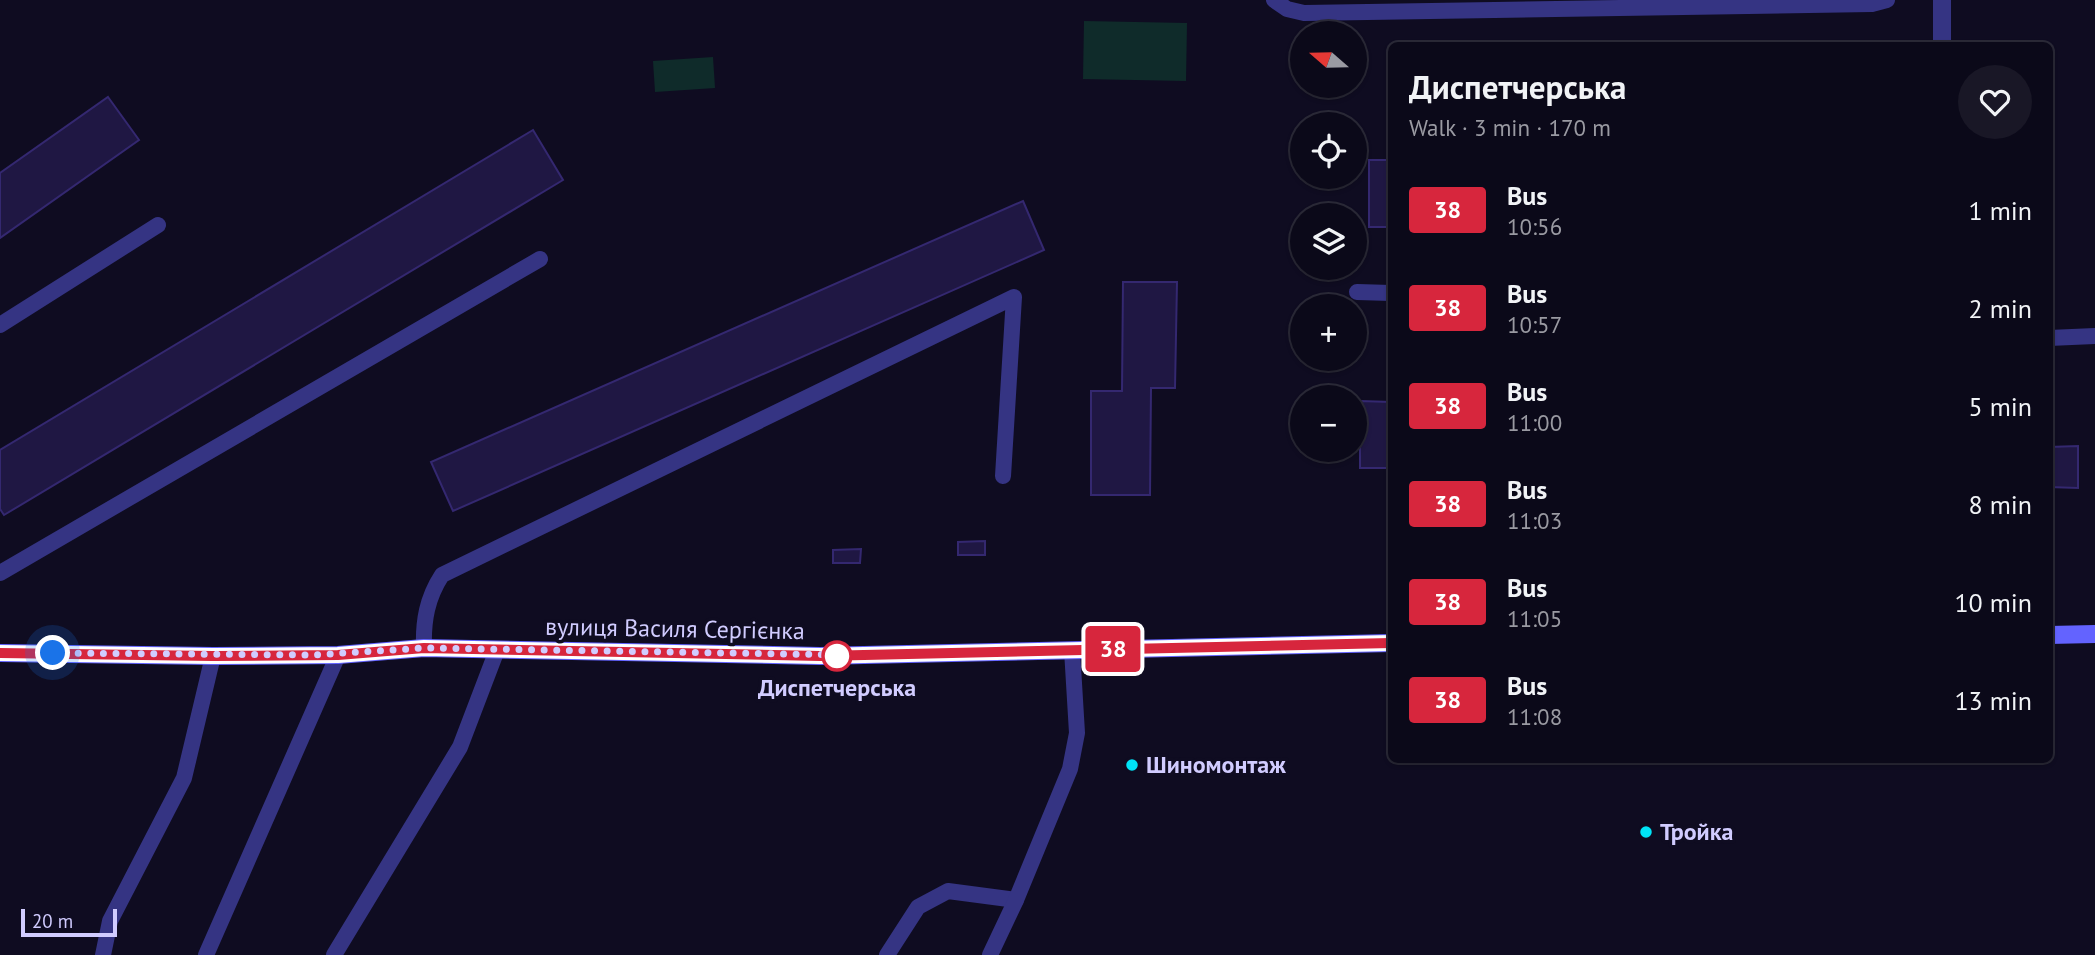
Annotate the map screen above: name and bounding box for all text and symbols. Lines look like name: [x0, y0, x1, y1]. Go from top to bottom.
north arrow: [1290, 21, 1367, 98]
map controls: [1290, 21, 1367, 462]
text: Диспетчерська: [1409, 65, 1626, 108]
button: heart: [1958, 65, 2032, 139]
button: locate: [1290, 112, 1367, 189]
text: Walk · 3 min · 170 m: [1409, 113, 1611, 142]
text: Bus: [1507, 179, 1547, 212]
text: 38: [1434, 194, 1461, 225]
text: 1 min: [1969, 194, 2032, 227]
button: layers: [1290, 203, 1367, 280]
text: 10:56: [1507, 212, 1562, 241]
text: Bus: [1507, 277, 1547, 310]
text: 38: [1434, 292, 1461, 323]
text: 2 min: [1969, 292, 2032, 325]
button: +: [1290, 294, 1367, 371]
text: 10:57: [1507, 310, 1562, 339]
text: Bus: [1507, 375, 1547, 408]
button: −: [1290, 385, 1367, 462]
text: 38: [1434, 390, 1461, 421]
text: 5 min: [1969, 390, 2032, 423]
text: 11:00: [1507, 408, 1562, 437]
text: Bus: [1507, 473, 1547, 506]
text: 38: [1434, 488, 1461, 519]
text: 8 min: [1969, 488, 2032, 521]
text: 11:03: [1507, 506, 1562, 535]
text: Bus: [1507, 571, 1547, 604]
text: 38: [1434, 586, 1461, 617]
text: 10 min: [1954, 586, 2032, 619]
text: 11:05: [1507, 604, 1562, 633]
street label: вулиця Василя Сергієнка: [545, 611, 805, 646]
line badge: 38: [1082, 626, 1144, 672]
text: 38: [1099, 633, 1127, 664]
your location: [35, 635, 70, 670]
marker: Диспетчерська: [822, 641, 852, 671]
text: Bus: [1507, 669, 1547, 702]
place label: Диспетчерська: [758, 672, 916, 703]
text: 38: [1434, 684, 1461, 715]
text: 13 min: [1954, 684, 2032, 717]
text: 11:08: [1507, 702, 1562, 731]
place label: Шиномонтаж: [1146, 749, 1286, 780]
marker: Шиномонтаж: [1124, 757, 1140, 773]
place label: Тройка: [1660, 816, 1733, 847]
marker: Тройка: [1638, 824, 1654, 840]
scale bar: [21, 906, 117, 938]
text: 20 m: [32, 909, 73, 933]

